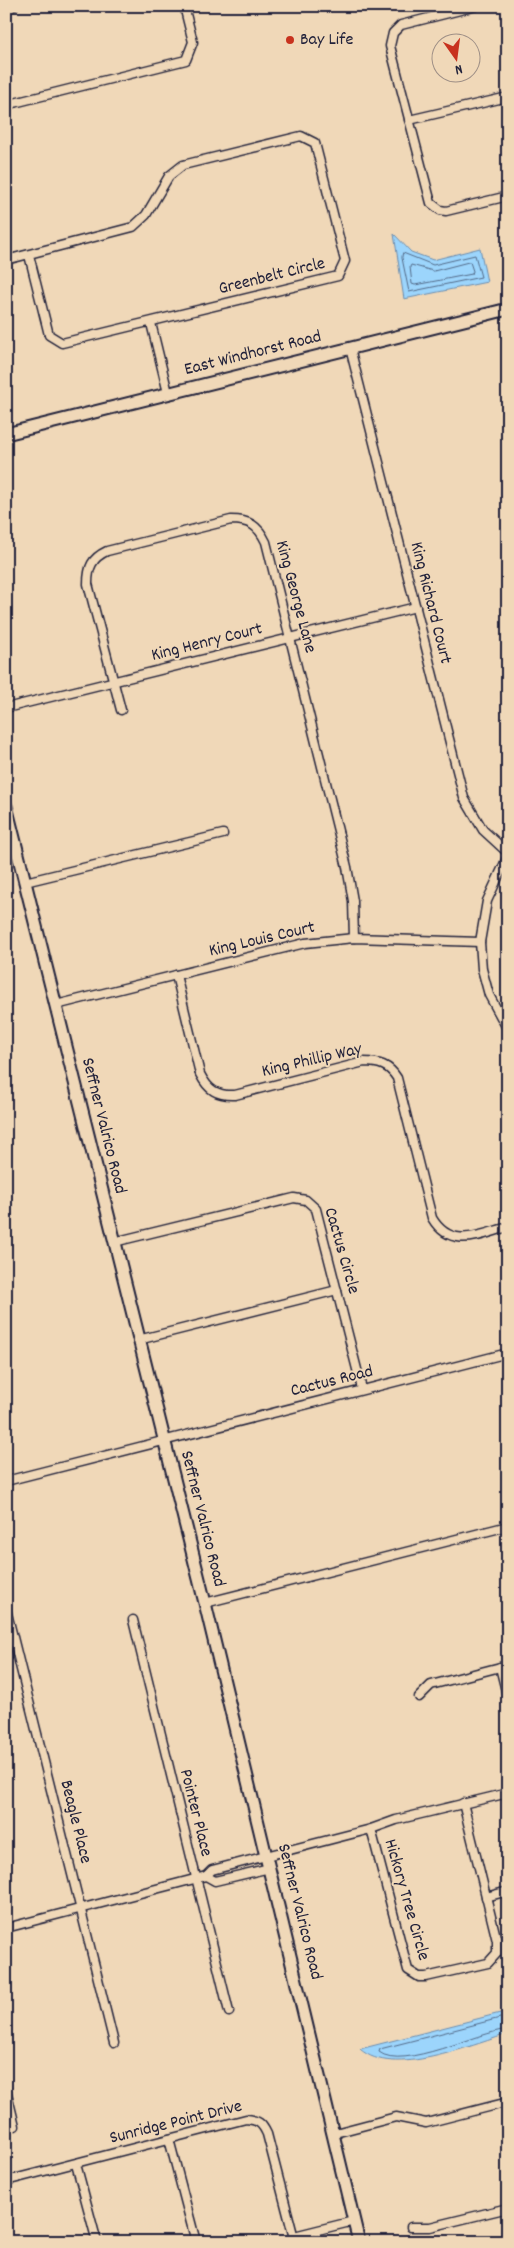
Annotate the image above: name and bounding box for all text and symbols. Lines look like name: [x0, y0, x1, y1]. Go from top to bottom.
place label: Bay Life: [300, 28, 353, 53]
north arrow: [432, 32, 482, 82]
marker: Bay Life: [284, 34, 296, 46]
text: N: [453, 58, 464, 79]
street label: Greenbelt Circle: [216, 252, 328, 302]
street label: East Windhorst Road: [182, 325, 324, 383]
street label: King George Lane: [268, 538, 322, 656]
street label: King Richard Court: [403, 539, 457, 667]
street label: King Henry Court: [149, 617, 265, 669]
street label: King Louis Court: [207, 916, 318, 964]
street label: King Phillip Way: [259, 1037, 365, 1085]
street label: Seffner Valrico Road: [74, 1055, 132, 1197]
street label: Cactus Circle: [317, 1205, 365, 1297]
street label: Cactus Road: [288, 1360, 376, 1404]
street label: Seffner Valrico Road: [173, 1448, 231, 1590]
street label: Pointer Place: [172, 1767, 218, 1859]
street label: Beagle Place: [53, 1778, 97, 1866]
street label: Hickory Tree Circle: [377, 1836, 435, 1964]
street label: Seffner Valrico Road: [270, 1841, 328, 1983]
street label: Sunridge Point Drive: [107, 2094, 245, 2152]

